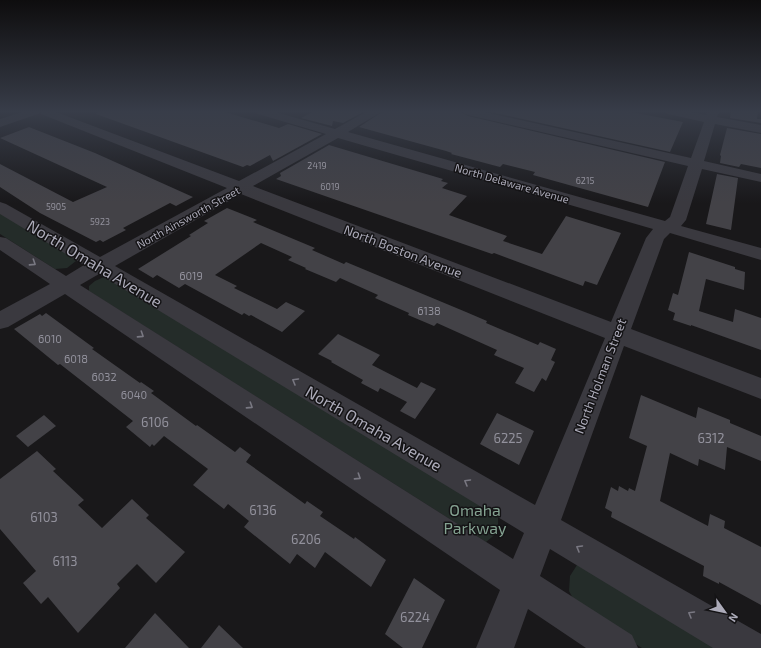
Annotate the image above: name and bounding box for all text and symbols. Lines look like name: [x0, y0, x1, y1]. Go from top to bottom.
house number: 2419: [307, 160, 327, 171]
street label: North Delaware Avenue: [453, 160, 571, 206]
house number: 6215: [576, 175, 594, 186]
house number: 6019: [320, 181, 340, 192]
street label: North Ainsworth Street: [134, 183, 242, 251]
house number: 5905: [46, 201, 66, 212]
street label: North Omaha Avenue: [24, 215, 166, 311]
house number: 5923: [90, 216, 110, 227]
street label: North Boston Avenue: [342, 221, 464, 281]
one-way arrow: [28, 258, 35, 265]
house number: 6019: [179, 269, 203, 282]
house number: 6138: [417, 304, 441, 317]
street label: North Holman Street: [571, 316, 629, 436]
one-way arrow: [137, 330, 144, 337]
house number: 6010: [38, 332, 62, 345]
house number: 6018: [64, 352, 88, 365]
house number: 6032: [91, 370, 117, 383]
one-way arrow: [292, 378, 299, 385]
street label: North Omaha Avenue: [303, 381, 445, 475]
house number: 6040: [121, 388, 147, 401]
one-way arrow: [246, 401, 253, 409]
house number: 6106: [141, 414, 169, 430]
house number: 6225: [493, 430, 523, 446]
house number: 6312: [697, 430, 725, 446]
one-way arrow: [354, 473, 361, 480]
one-way arrow: [464, 480, 471, 487]
park label: Omaha Parkway: [443, 500, 507, 537]
house number: 6136: [249, 502, 277, 518]
house number: 6103: [30, 509, 58, 525]
house number: 6206: [291, 531, 321, 547]
one-way arrow: [576, 545, 583, 553]
house number: 6113: [52, 553, 78, 569]
north arrow: [705, 592, 745, 632]
house number: 6224: [400, 609, 430, 625]
one-way arrow: [688, 611, 695, 619]
text: N: [726, 611, 741, 625]

